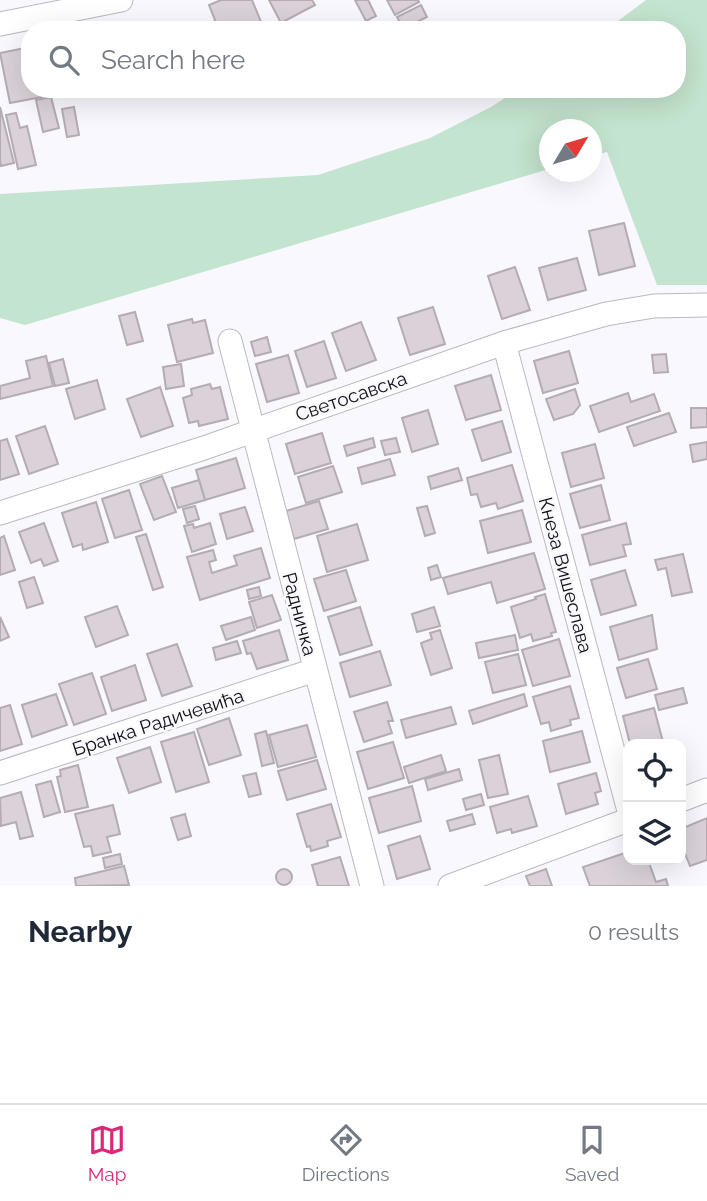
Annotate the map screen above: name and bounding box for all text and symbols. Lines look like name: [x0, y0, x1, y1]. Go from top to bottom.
search box: [21, 21, 686, 98]
icon: search: [45, 41, 83, 79]
text: Search here: [101, 45, 245, 75]
north arrow: [539, 119, 602, 182]
street label: Светосавска: [292, 367, 410, 425]
street label: Кнеза Вишеслава: [535, 495, 597, 655]
street label: Радничка: [278, 570, 322, 658]
street label: Бранка Радичевића: [70, 684, 246, 760]
map controls: [623, 739, 686, 865]
button: locate: [623, 739, 686, 802]
button: layers: [623, 802, 686, 865]
text: Nearby: [28, 914, 132, 949]
text: 0 results: [588, 918, 679, 945]
tab: Map: [88, 1121, 126, 1185]
tab: Directions: [302, 1121, 390, 1185]
tab: Saved: [565, 1121, 619, 1185]

